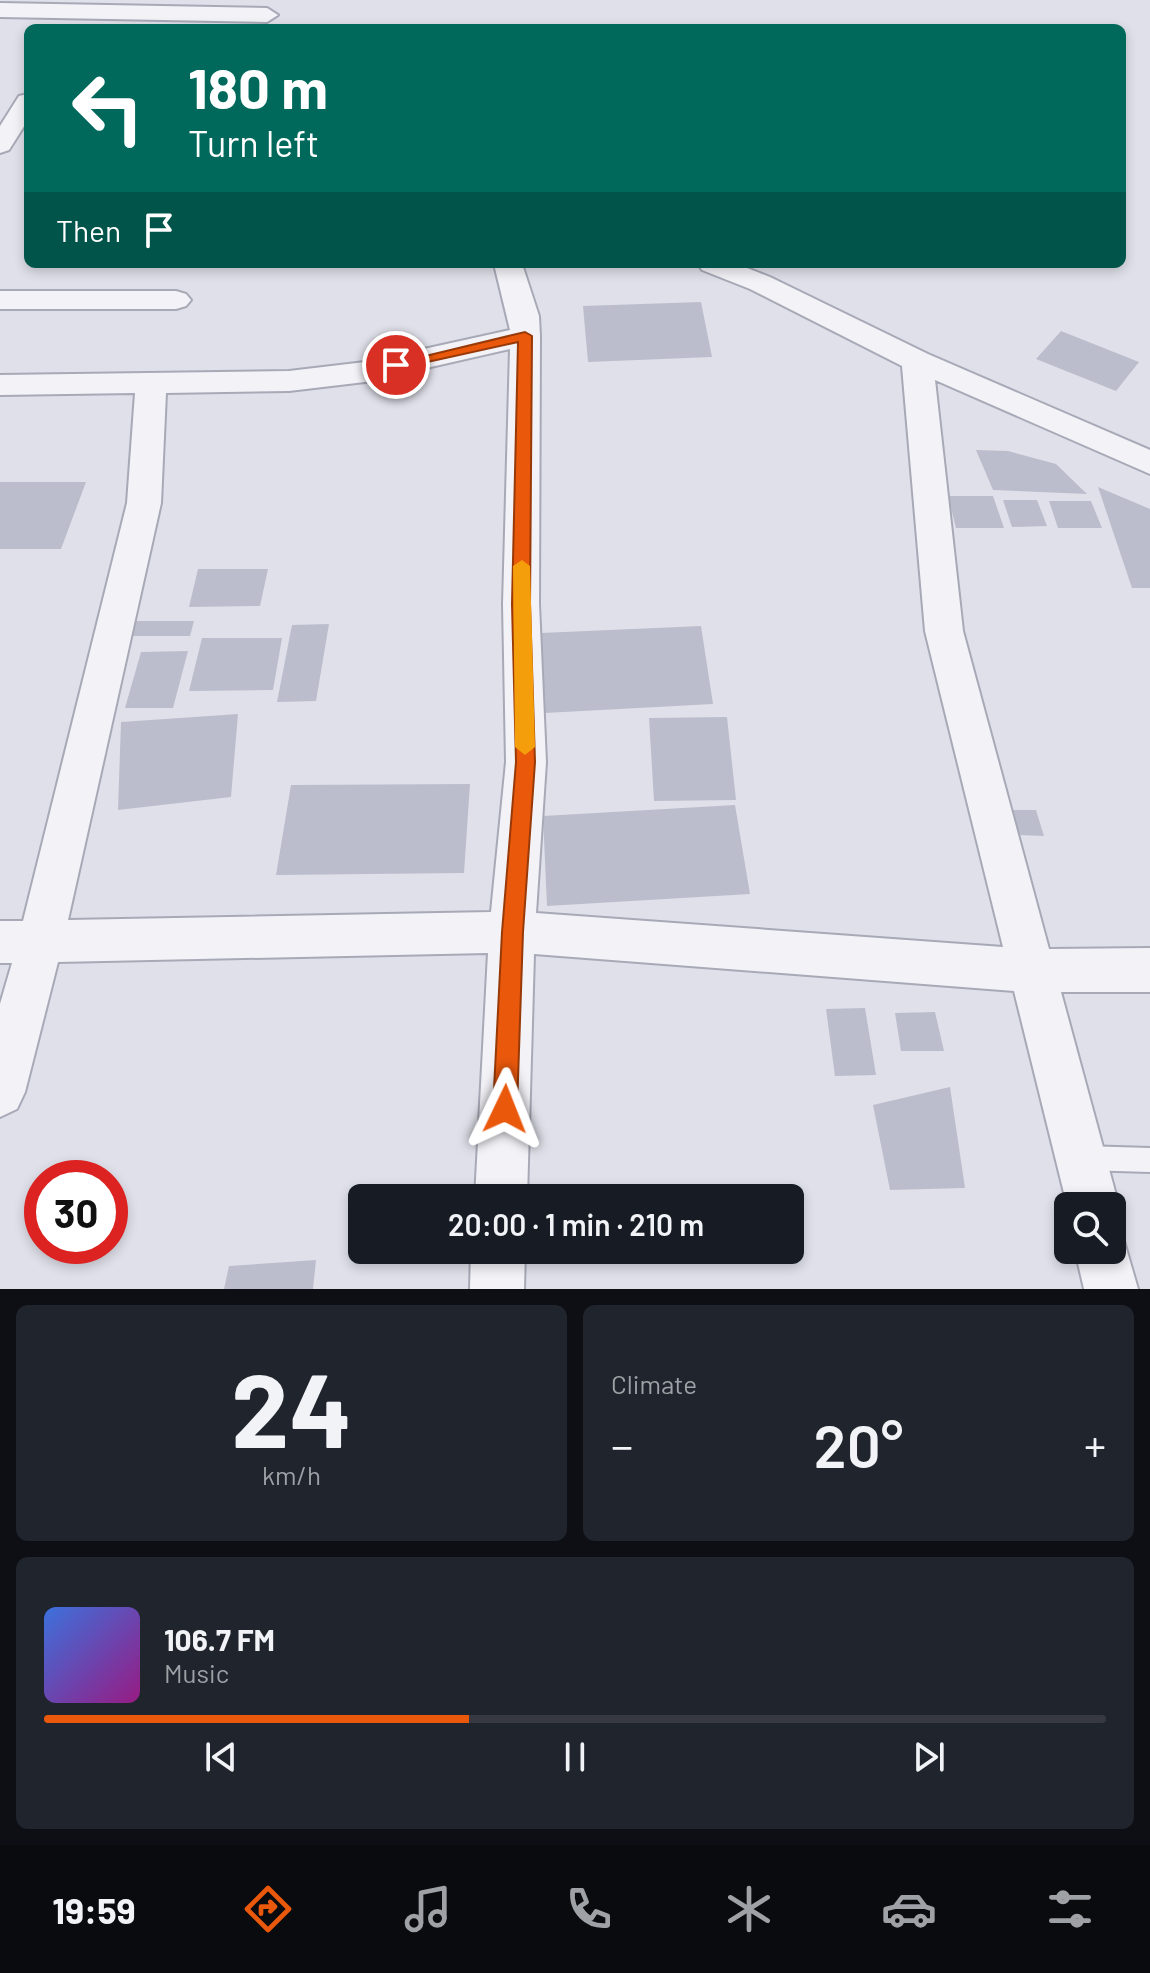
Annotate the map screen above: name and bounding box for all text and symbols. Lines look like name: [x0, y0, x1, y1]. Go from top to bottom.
text: 180 m: [188, 53, 328, 120]
icon: left: [56, 56, 160, 160]
text: Turn left: [188, 121, 319, 164]
icon: arrive: [137, 208, 181, 252]
text: Then: [56, 212, 121, 248]
pin: [362, 331, 430, 399]
icon: arrive: [374, 343, 418, 387]
position arrow: [463, 1067, 547, 1151]
speed limit sign: 30: [24, 1160, 128, 1264]
map controls: [1054, 1192, 1126, 1264]
button: search: [1054, 1192, 1126, 1264]
text: 20:00 · 1 min · 210 m: [448, 1206, 704, 1242]
text: 24: [231, 1344, 352, 1469]
text: Climate: [611, 1368, 697, 1399]
text: 20°: [814, 1408, 903, 1480]
text: −: [611, 1418, 633, 1471]
text: +: [1084, 1418, 1106, 1471]
text: km/h: [262, 1459, 321, 1490]
text: 106.7 FM: [164, 1621, 275, 1657]
text: Music: [164, 1657, 229, 1688]
icon: previous: [199, 1735, 243, 1779]
icon: pause: [553, 1735, 597, 1779]
icon: next: [907, 1735, 951, 1779]
icon: directions: [240, 1881, 296, 1937]
icon: music: [400, 1881, 456, 1937]
icon: phone: [561, 1881, 617, 1937]
icon: climate: [721, 1881, 777, 1937]
icon: car: [881, 1881, 937, 1937]
icon: filters: [1042, 1881, 1098, 1937]
text: 19:59: [52, 1888, 136, 1931]

